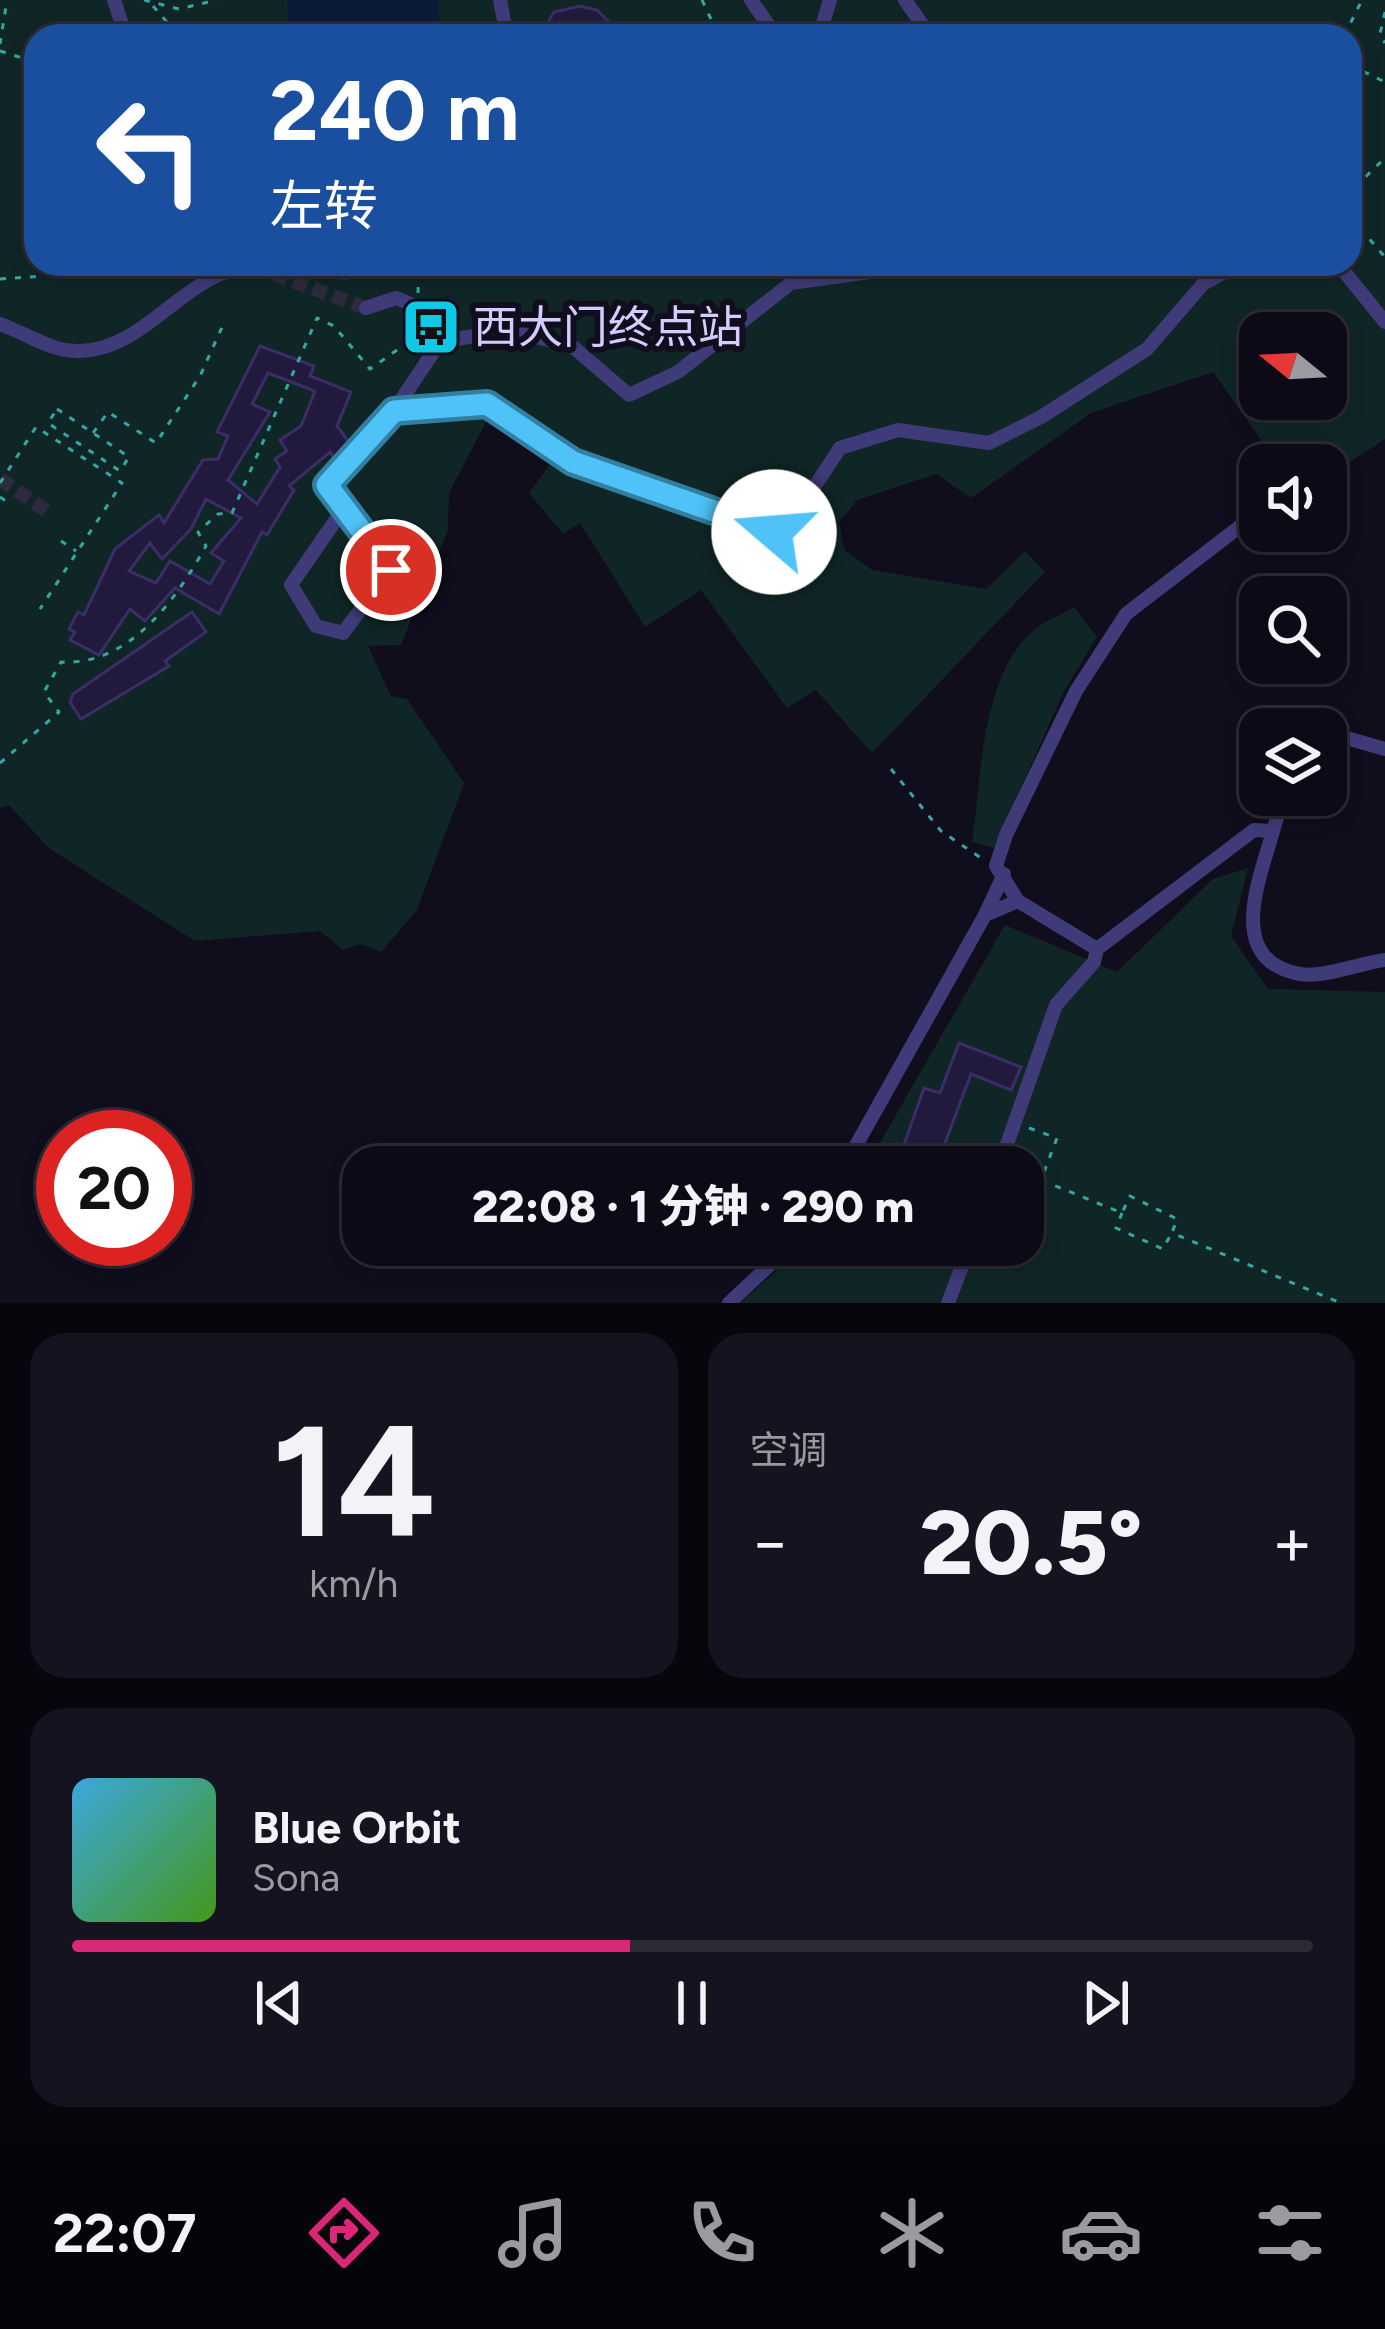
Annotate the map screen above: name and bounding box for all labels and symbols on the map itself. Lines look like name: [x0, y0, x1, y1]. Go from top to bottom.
bus stop icon: 西大门终点站: [400, 296, 462, 358]
place label: 西大门终点站: [473, 300, 743, 354]
north arrow: [1239, 312, 1347, 420]
position arrow: [711, 469, 837, 595]
pin: [340, 519, 442, 621]
speed limit sign: 20: [36, 1110, 192, 1266]

